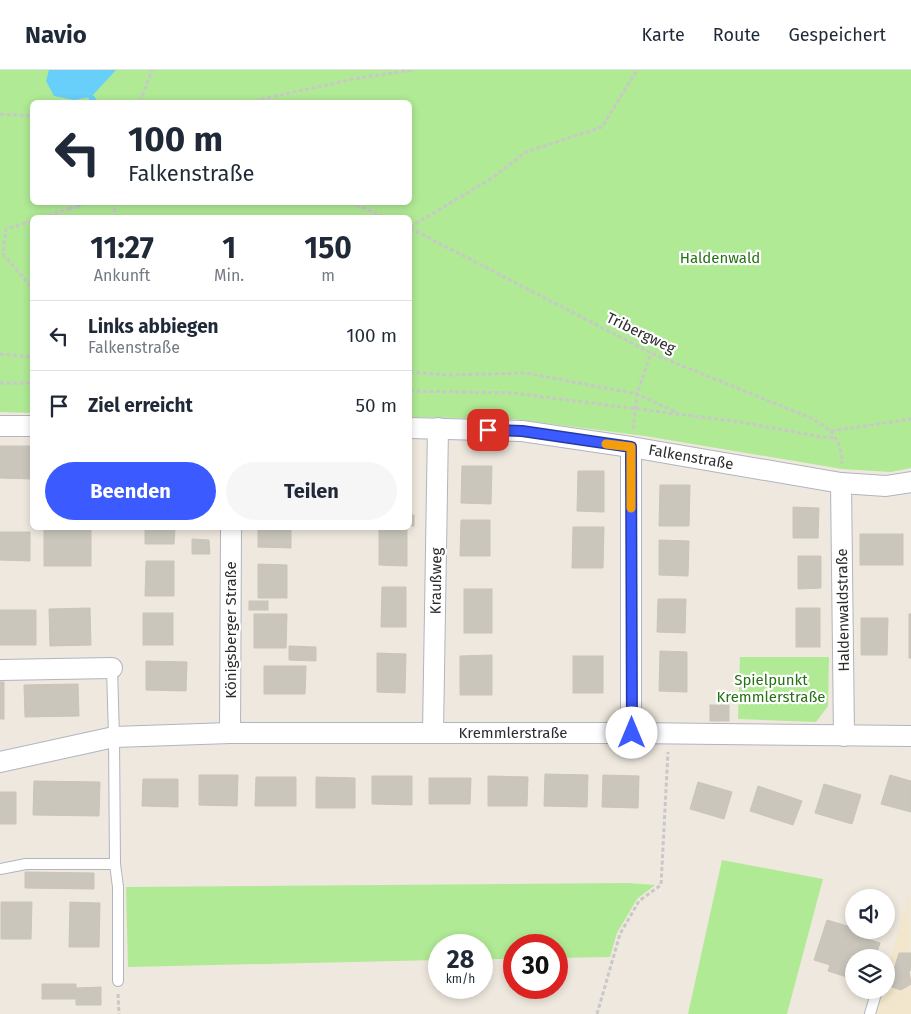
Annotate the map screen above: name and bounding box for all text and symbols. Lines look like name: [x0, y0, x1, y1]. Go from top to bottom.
text: Navio: [25, 21, 87, 49]
text: Karte: [642, 24, 685, 46]
text: Route: [713, 24, 760, 46]
text: Gespeichert: [788, 24, 886, 46]
text: 100 m: [128, 118, 223, 160]
icon: left: [45, 120, 110, 185]
text: Falkenstraße: [128, 160, 255, 187]
text: 11:27: [90, 230, 154, 266]
text: 1: [222, 230, 236, 266]
text: 150: [304, 230, 352, 266]
park label: Haldenwald: [680, 249, 760, 267]
text: Ankunft: [94, 266, 150, 285]
text: Min.: [214, 266, 244, 285]
text: m: [321, 266, 335, 285]
street label: Tribergweg: [604, 309, 679, 358]
text: Links abbiegen: [88, 315, 219, 338]
icon: left: [45, 322, 73, 350]
text: 100 m: [346, 324, 397, 347]
text: Falkenstraße: [88, 338, 180, 357]
icon: arrive: [45, 392, 73, 420]
text: Ziel erreicht: [88, 394, 193, 417]
text: 50 m: [356, 394, 397, 417]
pin: [467, 409, 509, 451]
icon: arrive: [474, 416, 502, 444]
street label: Falkenstraße: [647, 441, 735, 473]
button: Beenden: [45, 462, 216, 520]
button: Teilen: [226, 462, 397, 520]
street label: Kraußweg: [426, 547, 446, 614]
street label: Haldenwaldstraße: [833, 548, 853, 672]
street label: Königsberger Straße: [222, 561, 240, 699]
park label: Spielpunkt Kremmlerstraße: [716, 671, 826, 706]
position arrow: [605, 706, 657, 758]
street label: Kremmlerstraße: [458, 724, 568, 742]
map controls: [845, 889, 895, 999]
button: sound: [845, 889, 895, 939]
speed limit sign: 30: [503, 934, 568, 999]
text: 28: [447, 945, 474, 975]
button: layers: [845, 949, 895, 999]
text: km/h: [446, 972, 475, 986]

